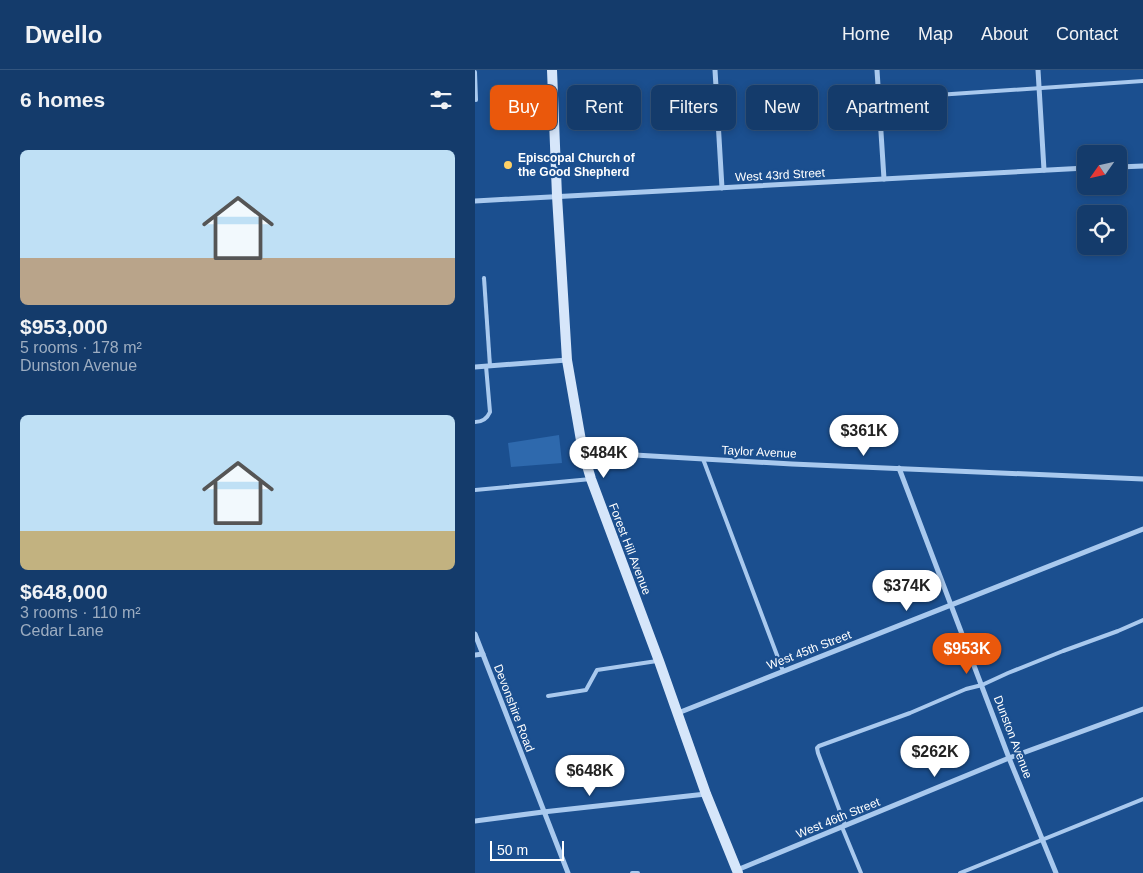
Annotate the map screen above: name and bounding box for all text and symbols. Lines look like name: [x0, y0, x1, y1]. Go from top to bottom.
text: Dwello: [25, 21, 102, 48]
text: Home: [842, 24, 890, 44]
text: Map: [918, 24, 953, 44]
text: About: [981, 24, 1028, 44]
text: Contact: [1056, 24, 1118, 44]
chip: Buy: [490, 85, 557, 130]
chip: Rent: [567, 85, 641, 130]
chip: Filters: [651, 85, 736, 130]
chip: New: [746, 85, 818, 130]
chip: Apartment: [828, 85, 947, 130]
icon: filters: [427, 86, 455, 114]
text: 6 homes: [20, 88, 105, 111]
north arrow: [1077, 145, 1127, 195]
map controls: [1077, 145, 1127, 255]
place label: Episcopal Church of the Good Shepherd: [518, 151, 636, 179]
marker: Episcopal Church of the Good Shepherd: [502, 159, 514, 171]
street label: West 43rd Street: [735, 166, 826, 184]
icon: home: [193, 183, 283, 273]
button: locate: [1077, 205, 1127, 255]
text: $953,000: [20, 315, 108, 338]
text: 5 rooms · 178 m²: [20, 339, 142, 356]
text: Dunston Avenue: [20, 357, 137, 374]
pin: $361K: [829, 414, 899, 457]
text: $361K: [840, 422, 888, 439]
pin: $484K: [569, 436, 639, 479]
street label: Taylor Avenue: [721, 443, 797, 461]
text: $484K: [580, 444, 628, 461]
icon: home: [193, 448, 283, 538]
street label: Forest Hill Avenue: [606, 501, 654, 597]
pin: $374K: [872, 570, 942, 612]
text: $374K: [883, 577, 931, 594]
text: $648,000: [20, 580, 108, 603]
text: 3 rooms · 110 m²: [20, 604, 141, 621]
text: Cedar Lane: [20, 622, 104, 639]
street label: West 45th Street: [765, 627, 854, 673]
pin: $953K: [932, 632, 1002, 675]
text: $953K: [943, 640, 991, 657]
street label: Devonshire Road: [491, 662, 537, 754]
street label: Dunston Avenue: [991, 693, 1035, 781]
pin: $262K: [900, 736, 970, 778]
text: $262K: [911, 743, 959, 760]
pin: $648K: [555, 754, 625, 797]
text: $648K: [566, 762, 614, 779]
street label: West 46th Street: [794, 795, 883, 841]
scale bar: [490, 838, 564, 861]
text: 50 m: [497, 842, 528, 858]

